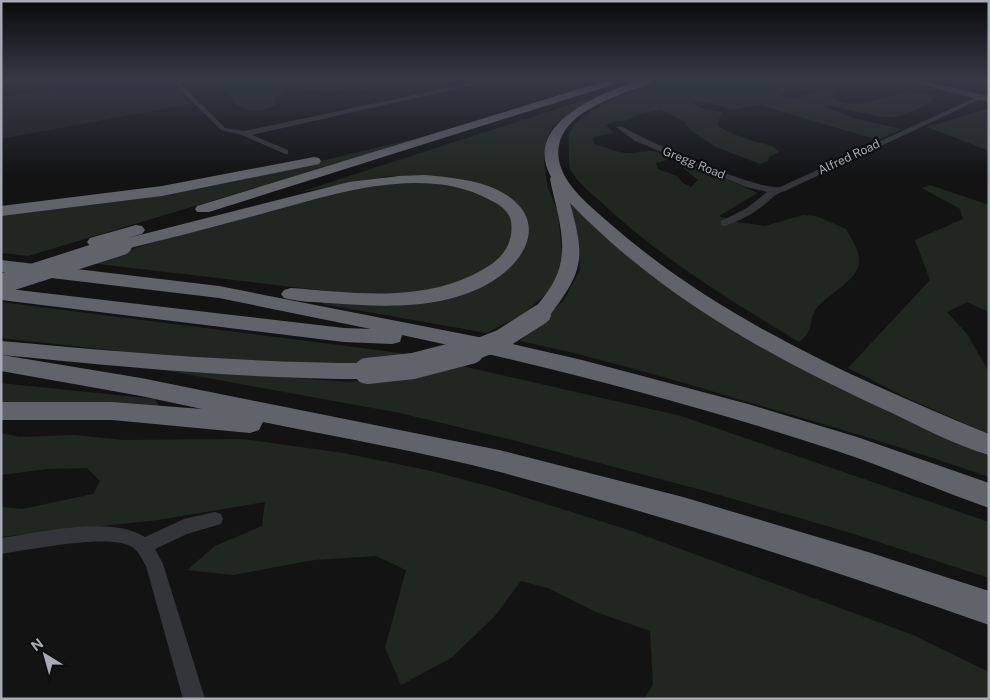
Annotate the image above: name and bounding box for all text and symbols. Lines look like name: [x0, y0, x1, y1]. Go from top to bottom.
street label: Alfred Road: [816, 137, 882, 177]
street label: Gregg Road: [661, 144, 727, 182]
north arrow: [20, 630, 70, 680]
text: N: [28, 635, 46, 654]

